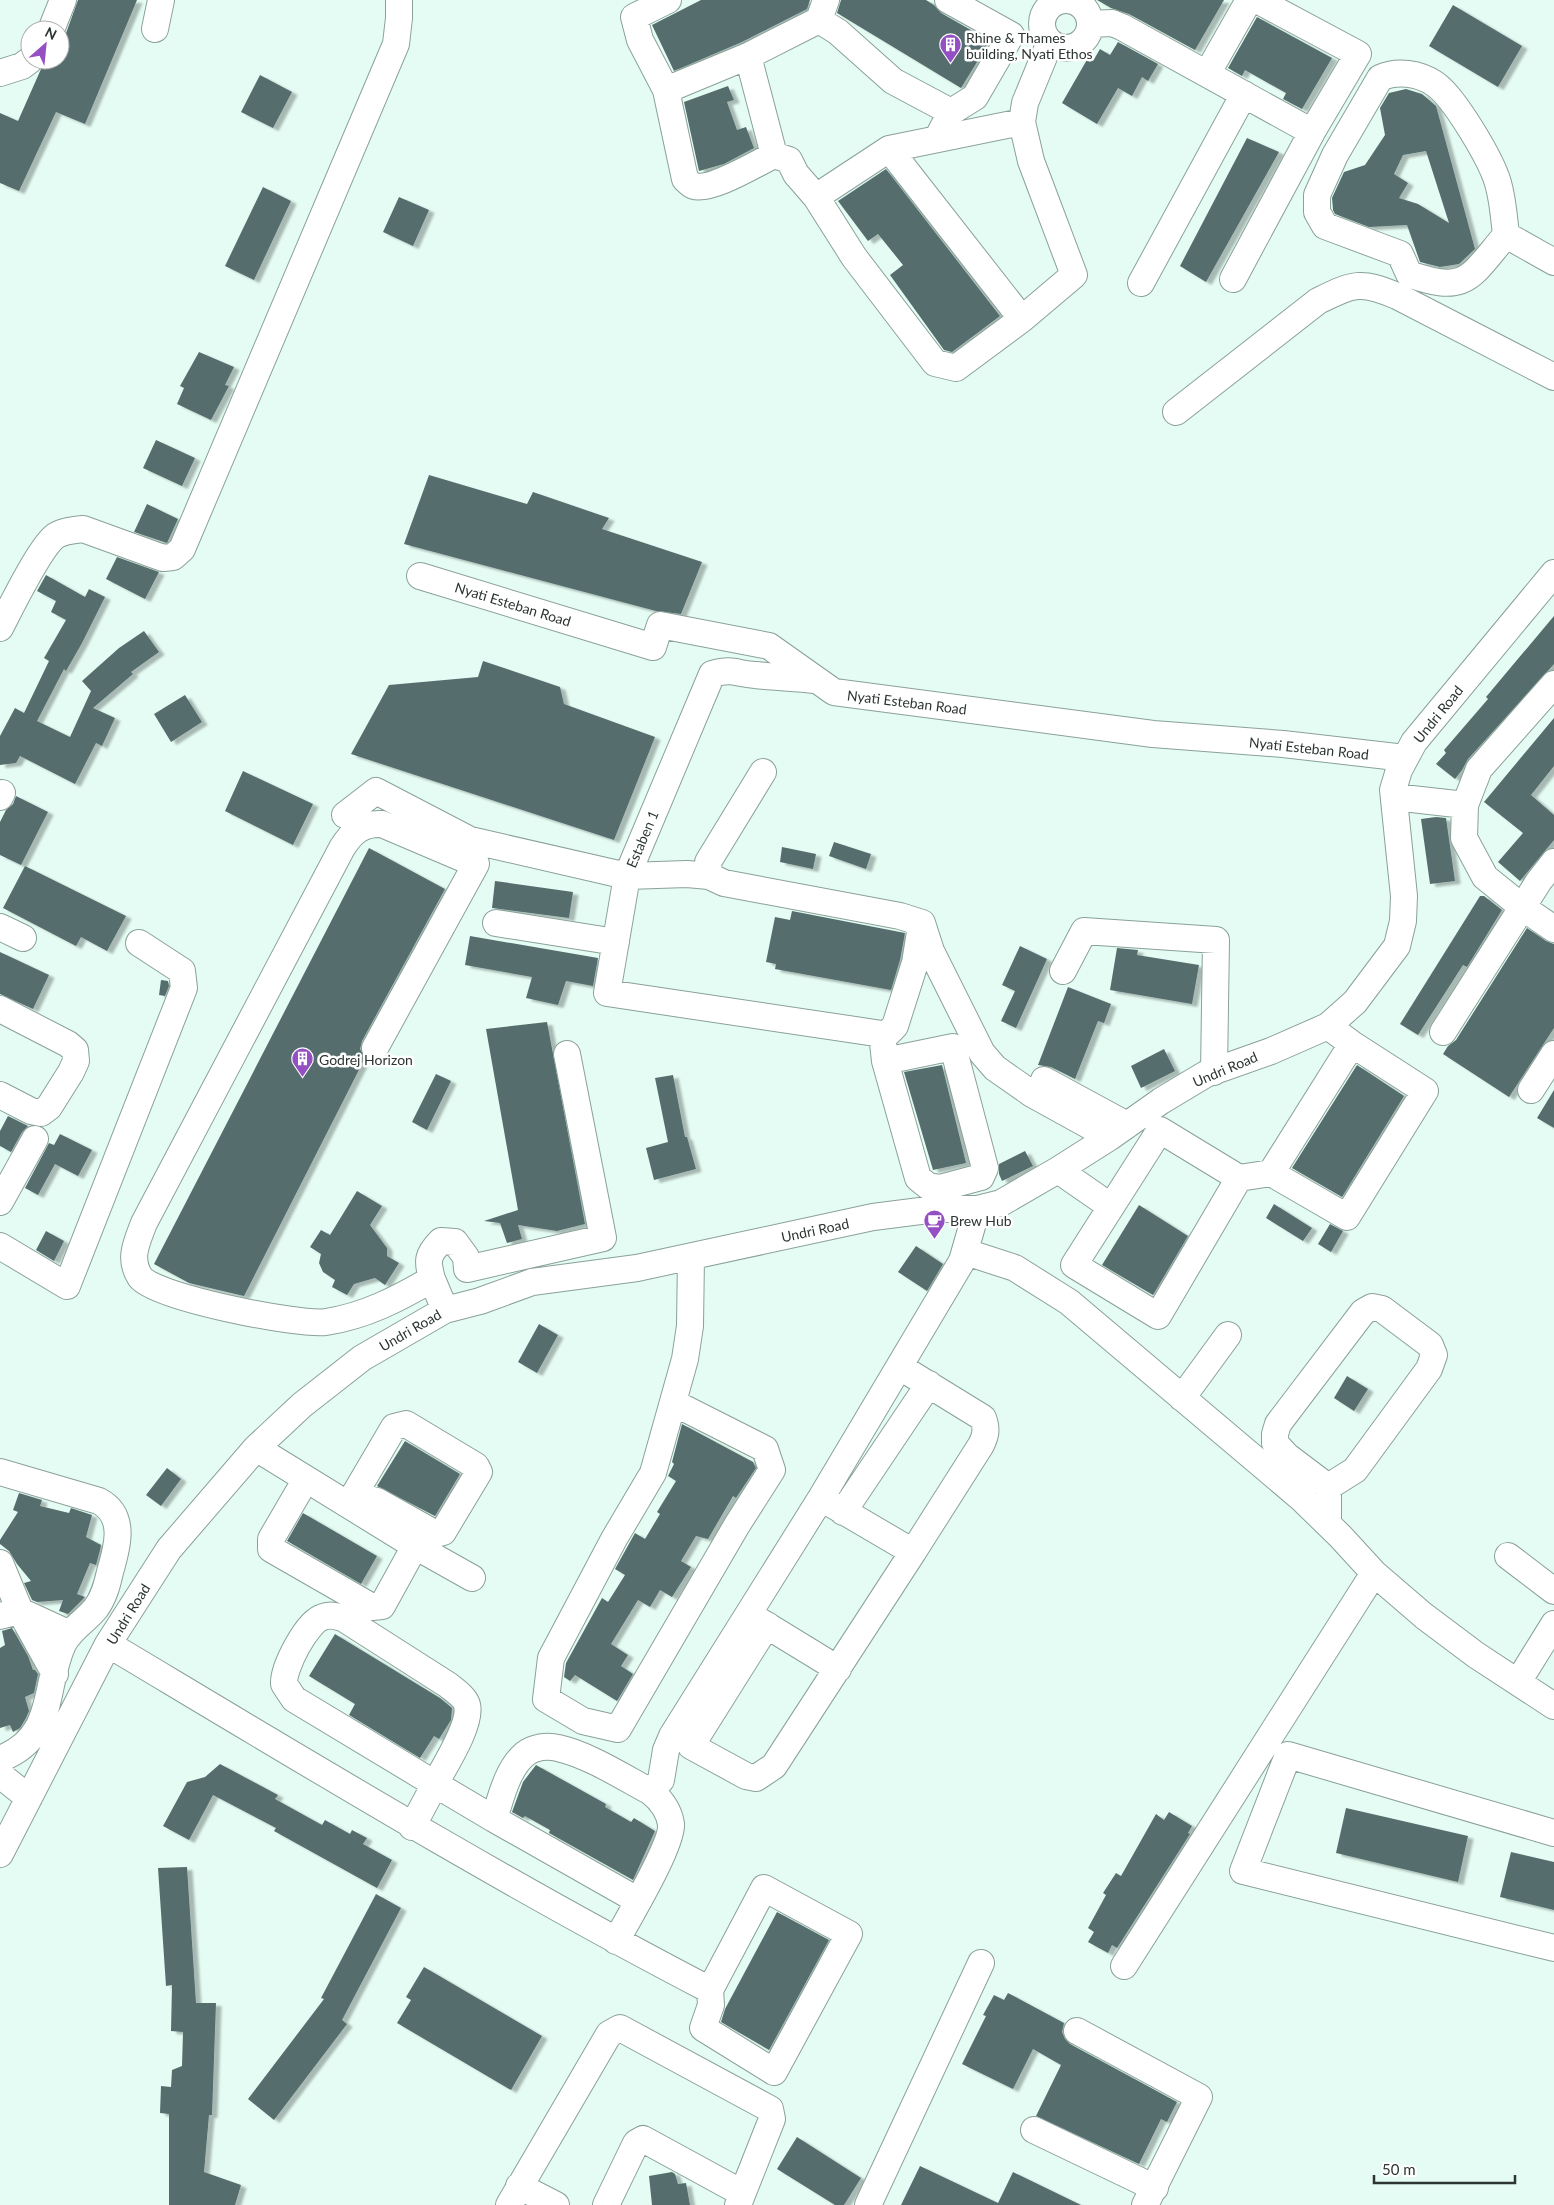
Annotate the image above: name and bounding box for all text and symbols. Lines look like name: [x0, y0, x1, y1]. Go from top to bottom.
north arrow: [20, 20, 70, 70]
text: N: [42, 23, 60, 43]
place label: Rhine & Thames building, Nyati Ethos: [966, 29, 1093, 62]
building icon: Rhine & Thames building, Nyati Ethos: [938, 33, 962, 64]
street label: Nyati Esteban Road: [453, 578, 573, 630]
street label: Undri Road: [1410, 682, 1466, 746]
street label: Nyati Esteban Road: [846, 686, 968, 718]
street label: Nyati Esteban Road: [1248, 733, 1370, 763]
street label: Estaben 1: [622, 808, 662, 870]
building icon: Godrej Horizon: [291, 1047, 315, 1078]
street label: Undri Road: [1190, 1048, 1260, 1090]
place label: Godrej Horizon: [319, 1051, 413, 1068]
cafe icon: Brew Hub: [922, 1208, 946, 1239]
place label: Brew Hub: [950, 1212, 1012, 1229]
street label: Undri Road: [780, 1215, 850, 1245]
street label: Undri Road: [376, 1305, 444, 1355]
street label: Undri Road: [103, 1580, 153, 1648]
scale bar: [1374, 2152, 1515, 2184]
text: 50 m: [1382, 2160, 1416, 2178]

